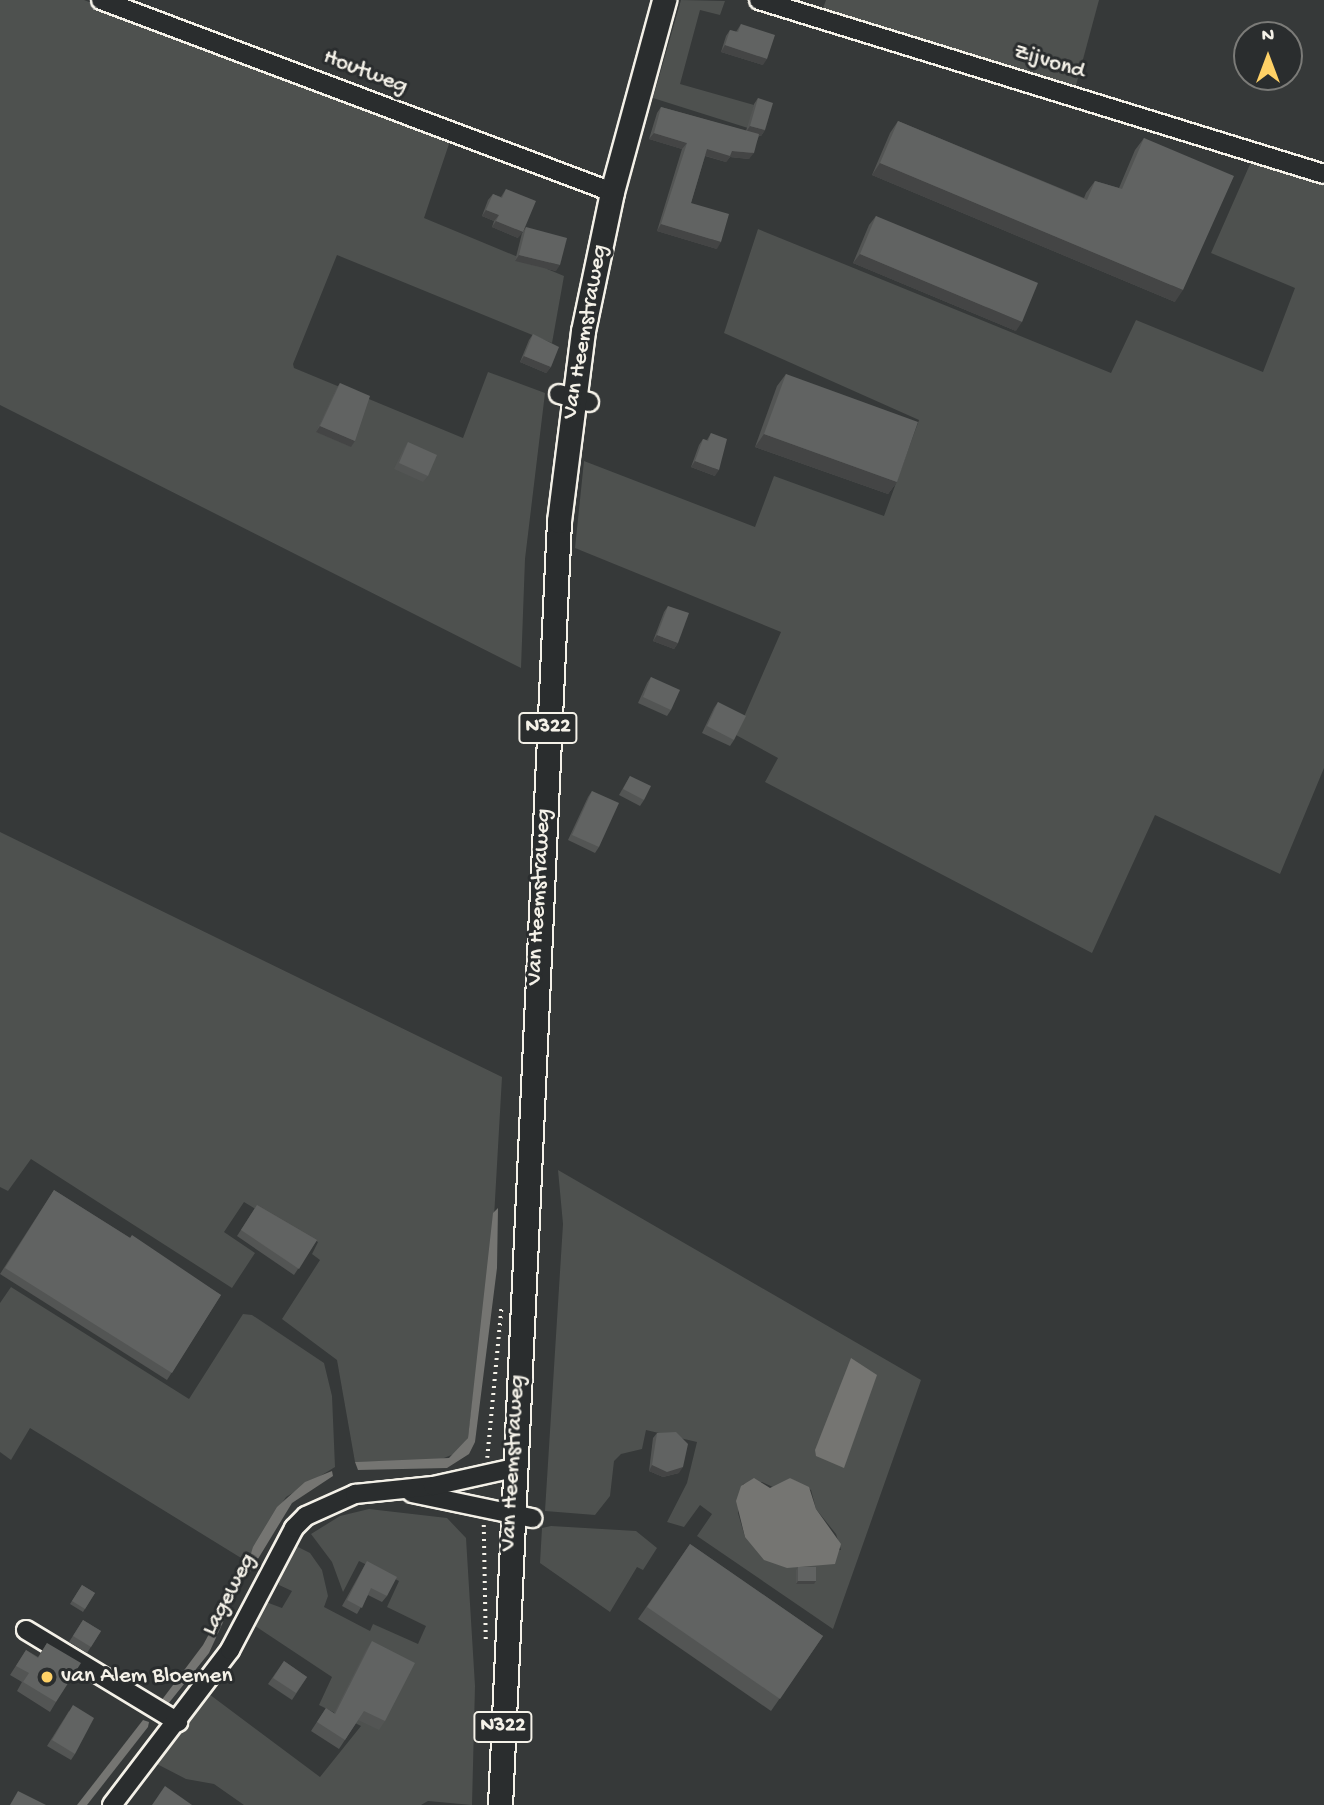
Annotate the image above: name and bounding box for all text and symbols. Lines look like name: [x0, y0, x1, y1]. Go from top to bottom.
north arrow: [1233, 21, 1303, 91]
text: N: [1262, 25, 1274, 48]
street label: Zijvond: [1010, 39, 1088, 87]
street label: Houtweg: [319, 44, 411, 102]
street label: Van Heemstraweg: [557, 243, 615, 421]
road number: N322: [518, 710, 578, 746]
street label: Van Heemstraweg: [522, 808, 558, 986]
street label: Van Heemstraweg: [496, 1374, 532, 1552]
street label: Lageweg: [197, 1549, 263, 1641]
place label: van Alem Bloemen: [61, 1663, 232, 1691]
marker: van Alem Bloemen: [39, 1669, 55, 1685]
road number: N322: [473, 1710, 533, 1744]

